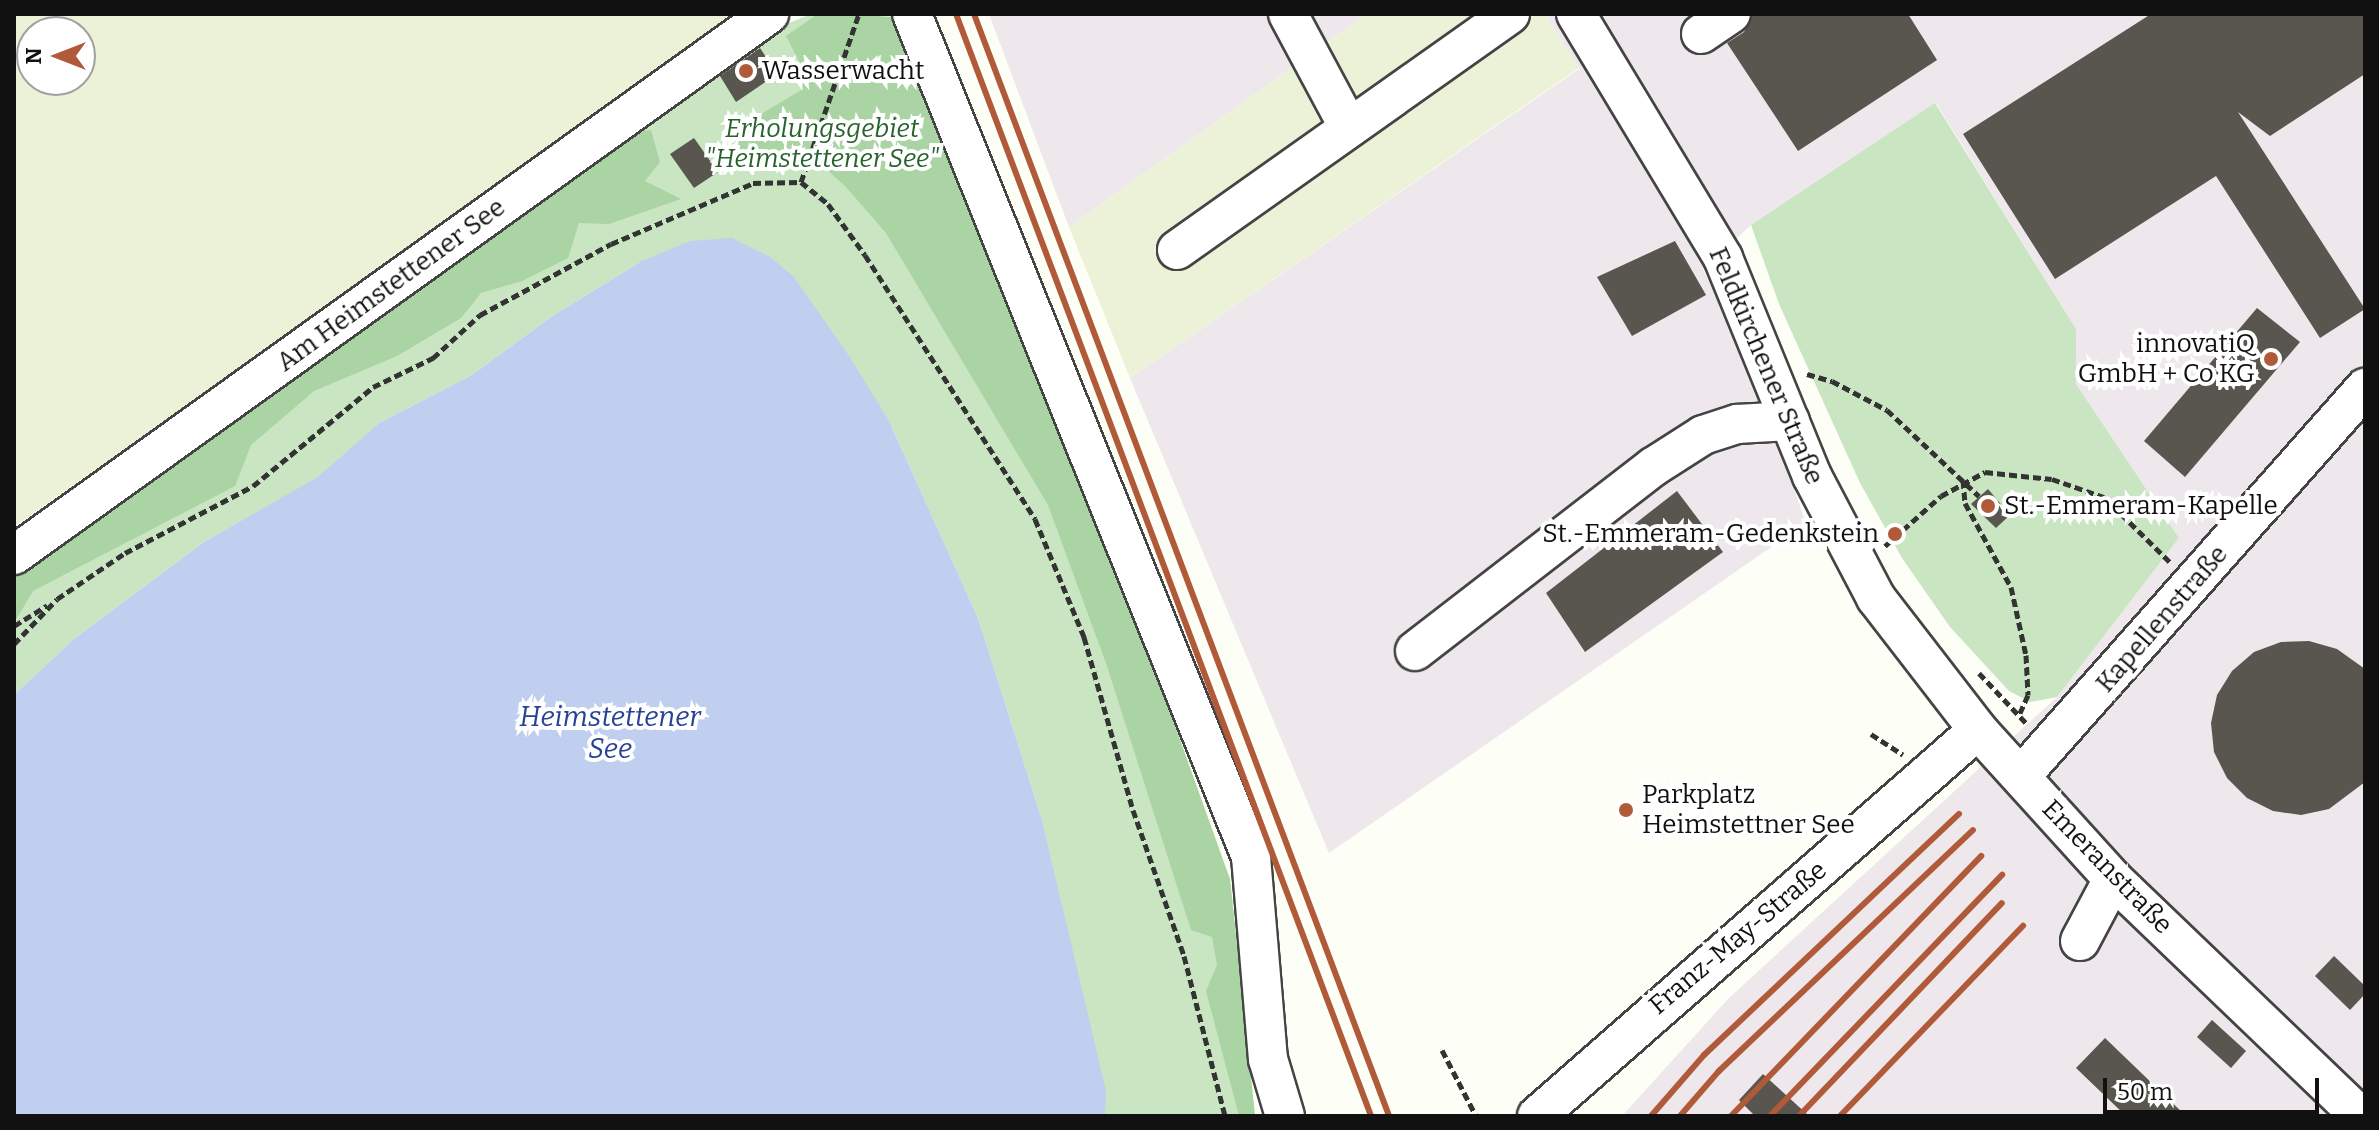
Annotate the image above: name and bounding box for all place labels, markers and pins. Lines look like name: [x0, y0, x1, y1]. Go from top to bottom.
place label: Wasserwacht: [762, 55, 924, 87]
marker: Wasserwacht: [737, 62, 755, 80]
place label: innovatiQ GmbH + Co KG: [2078, 328, 2255, 390]
marker: innovatiQ GmbH + Co KG: [2262, 350, 2280, 368]
place label: St.-Emmeram-Kapelle: [2004, 490, 2278, 522]
marker: St.-Emmeram-Kapelle: [1979, 497, 1997, 515]
place label: St.-Emmeram-Gedenkstein: [1542, 518, 1879, 550]
marker: St.-Emmeram-Gedenkstein: [1886, 525, 1904, 543]
place label: Parkplatz Heimstettner See: [1642, 779, 1855, 840]
marker: Parkplatz Heimstettner See: [1617, 801, 1635, 819]

